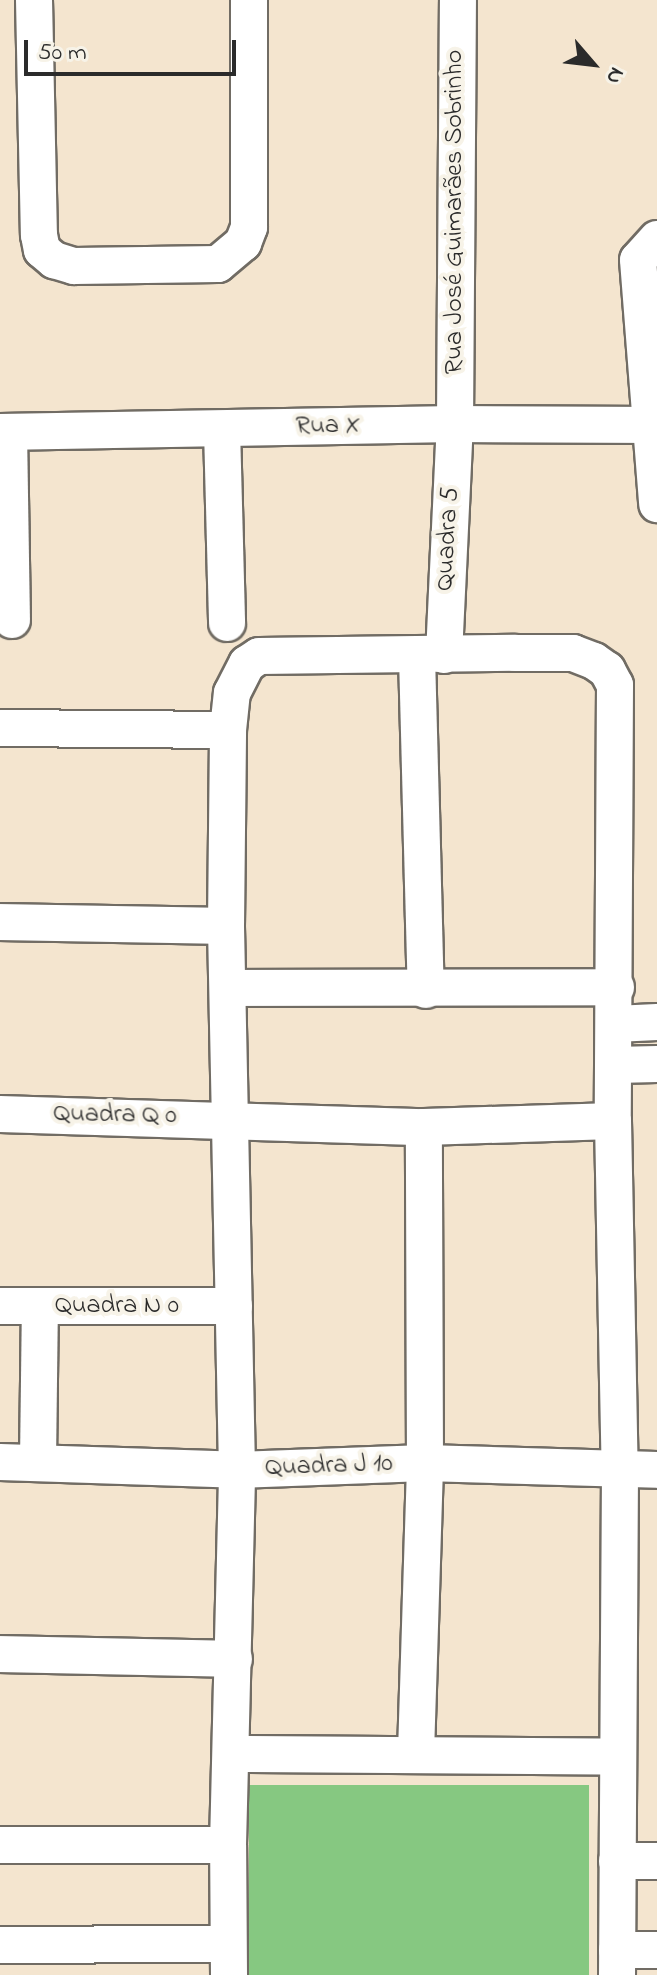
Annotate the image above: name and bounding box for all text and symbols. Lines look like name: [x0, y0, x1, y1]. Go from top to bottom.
scale bar: [28, 24, 240, 74]
north arrow: [553, 24, 633, 104]
text: 50 m: [38, 36, 87, 71]
street label: Rua José Guimarães Sobrinho: [440, 50, 472, 374]
text: N: [597, 61, 632, 89]
street label: Rua X: [295, 411, 361, 443]
street label: Quadra 5: [431, 486, 467, 592]
street label: Quadra Q 0: [53, 1099, 177, 1133]
street label: Quadra N 0: [55, 1291, 179, 1323]
street label: Quadra J 10: [265, 1449, 393, 1485]

